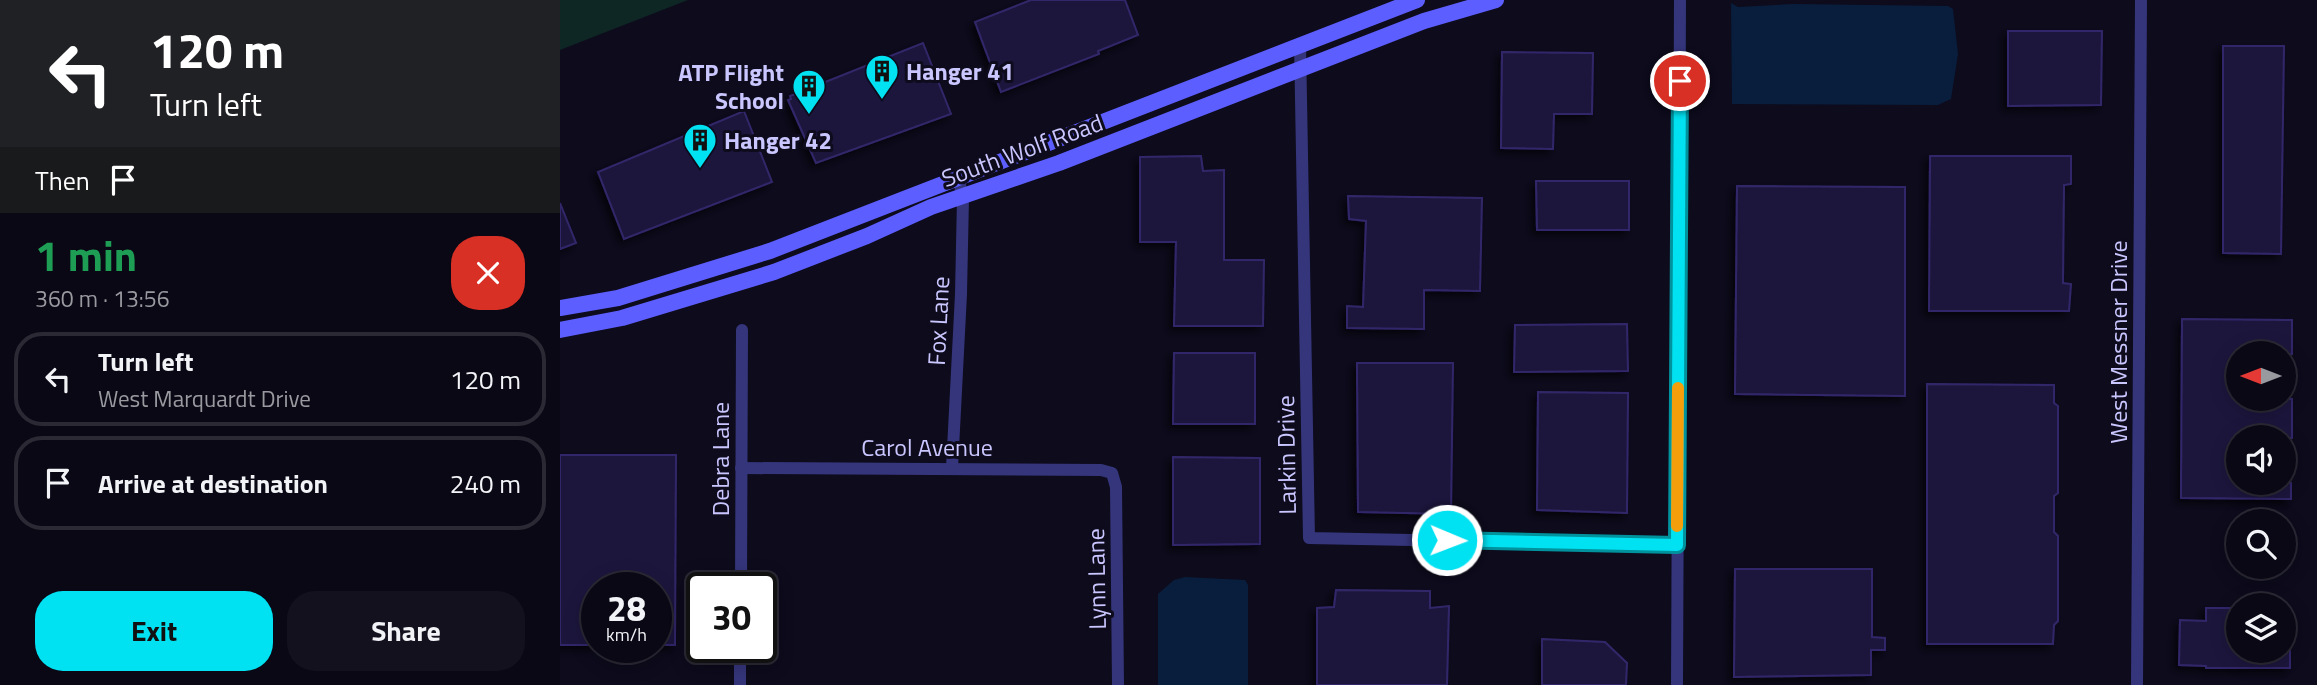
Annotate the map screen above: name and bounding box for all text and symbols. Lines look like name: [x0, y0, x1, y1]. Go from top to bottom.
text: 120 m: [150, 12, 284, 87]
icon: left: [35, 28, 126, 119]
pin: [1650, 51, 1710, 111]
building icon: Hanger 41: [863, 52, 901, 101]
place label: Hanger 41: [906, 53, 1014, 89]
place label: ATP Flight School: [678, 54, 784, 118]
icon: arrive: [1661, 62, 1699, 100]
building icon: ATP Flight School: [790, 67, 828, 116]
text: Turn left: [150, 80, 262, 128]
street label: South Wolf Road: [936, 104, 1108, 196]
building icon: Hanger 42: [681, 121, 719, 170]
place label: Hanger 42: [724, 122, 832, 158]
text: Then: [35, 161, 90, 200]
icon: arrive: [104, 161, 142, 199]
text: 1 min: [35, 223, 137, 287]
button: close: [451, 236, 525, 310]
street label: West Messner Drive: [2100, 240, 2136, 444]
street label: Fox Lane: [918, 276, 958, 366]
text: 360 m · 13:56: [35, 281, 170, 316]
north arrow: [2226, 341, 2296, 411]
map controls: [2226, 341, 2296, 663]
text: Turn left: [98, 342, 193, 381]
icon: left: [39, 360, 77, 398]
text: 120 m: [450, 360, 521, 399]
text: West Marquardt Drive: [98, 381, 311, 416]
street label: Larkin Drive: [1267, 395, 1305, 515]
street label: Debra Lane: [702, 402, 738, 516]
button: sound: [2226, 425, 2296, 495]
street label: Carol Avenue: [861, 429, 993, 465]
icon: arrive: [39, 464, 77, 502]
text: Arrive at destination: [98, 464, 328, 503]
text: 240 m: [450, 464, 521, 503]
position arrow: [1410, 503, 1484, 577]
button: search: [2226, 509, 2296, 579]
street label: Lynn Lane: [1077, 528, 1115, 630]
speed limit sign: 30: [686, 572, 777, 663]
text: 28: [607, 581, 646, 635]
button: Exit: [35, 591, 273, 671]
button: Share: [287, 591, 525, 671]
button: layers: [2226, 593, 2296, 663]
text: km/h: [606, 621, 647, 648]

